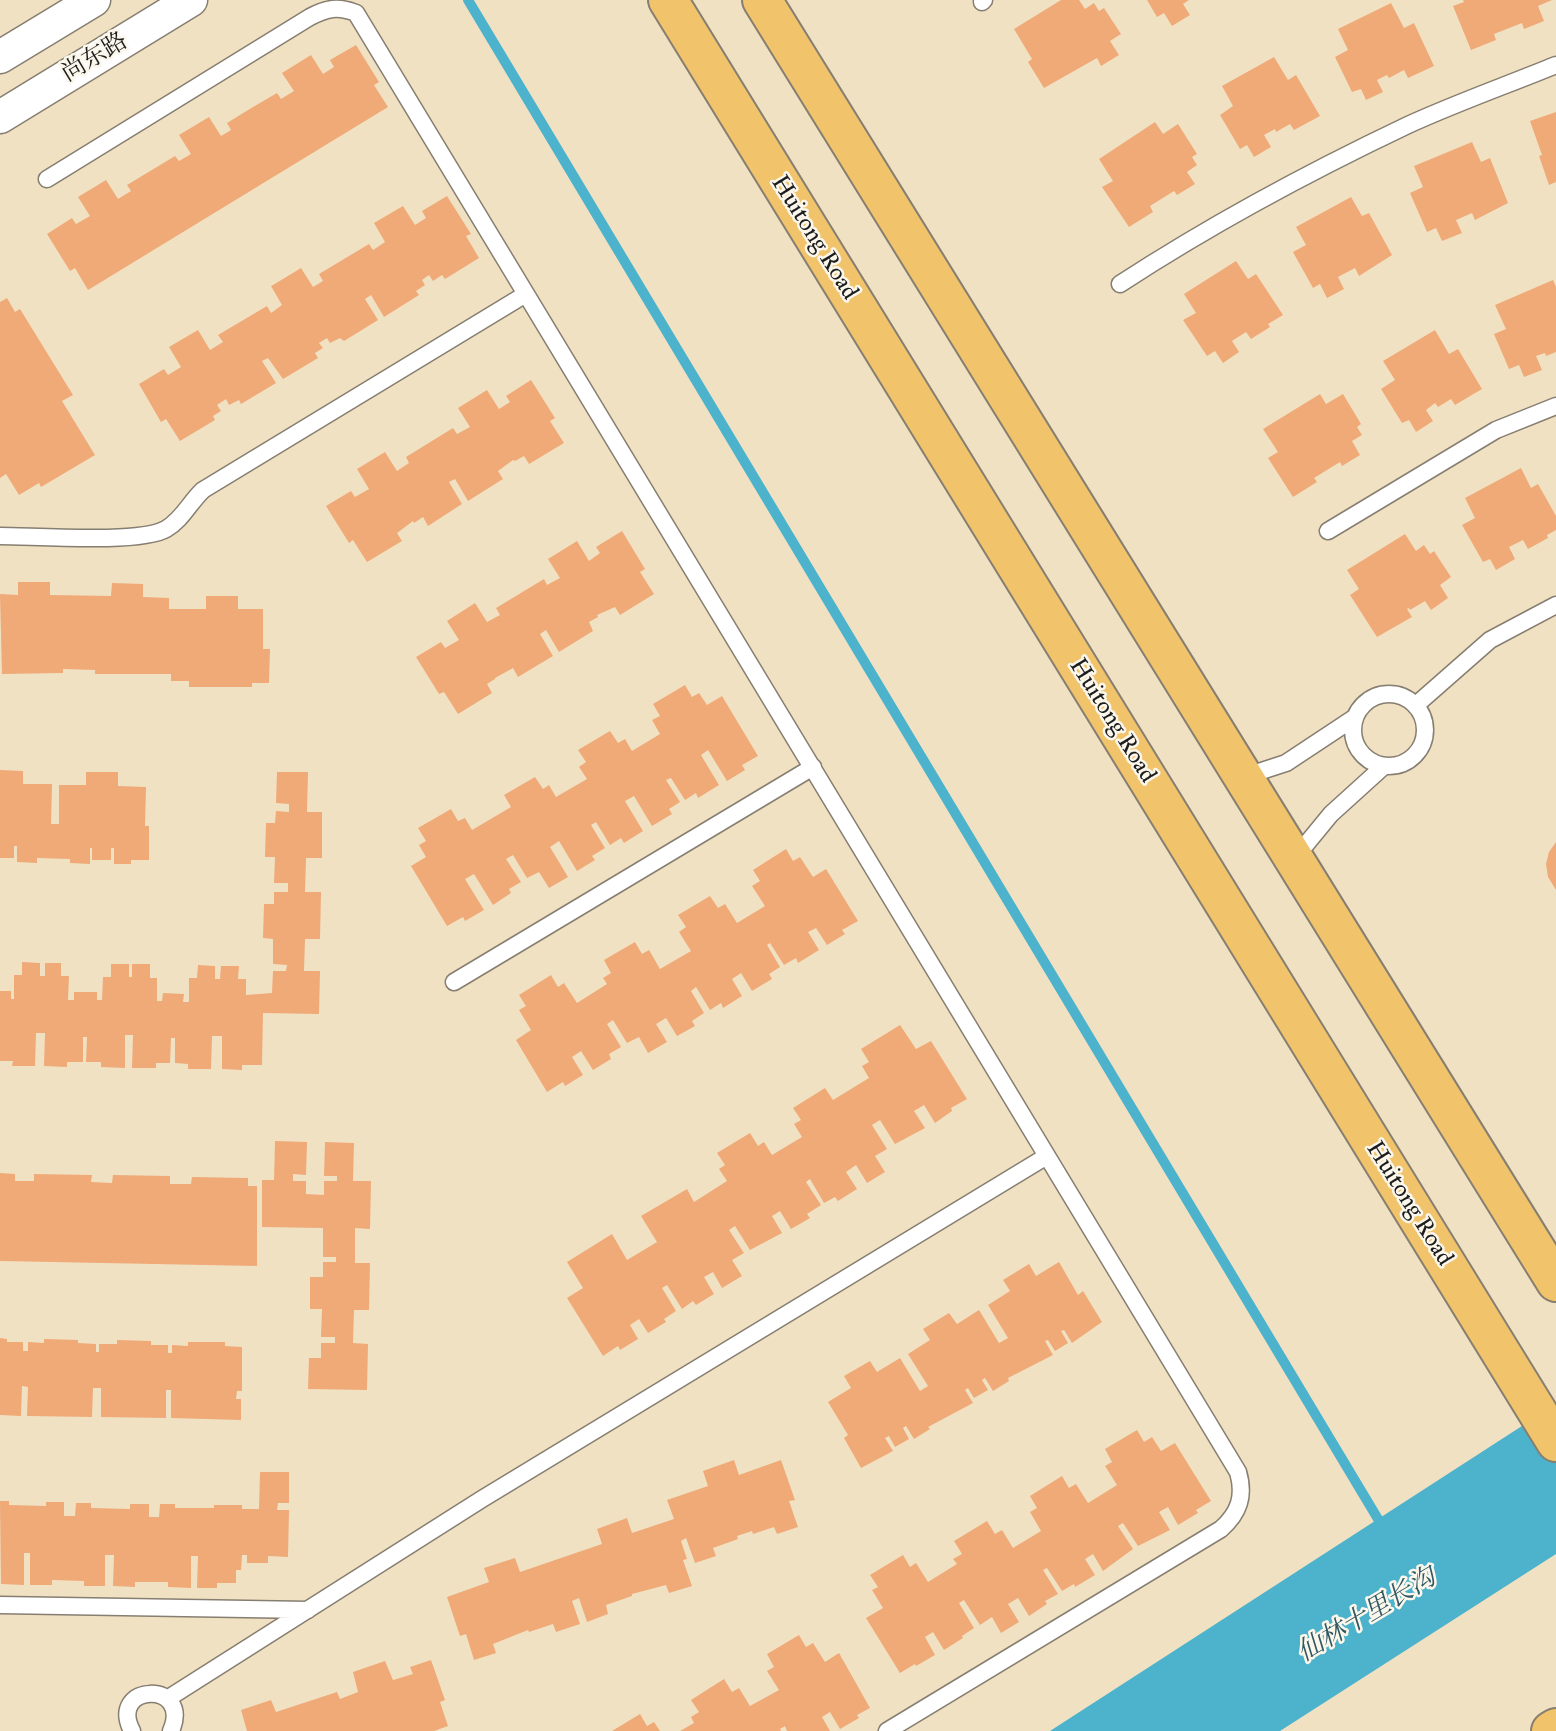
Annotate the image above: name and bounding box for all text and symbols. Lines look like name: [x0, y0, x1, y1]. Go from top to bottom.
street label: 尚东路: [57, 27, 133, 89]
street label: Huitong Road: [764, 171, 864, 305]
street label: Huitong Road: [1062, 654, 1162, 788]
street label: Huitong Road: [1359, 1137, 1459, 1271]
water label: 仙林十里长沟: [1292, 1562, 1442, 1670]

